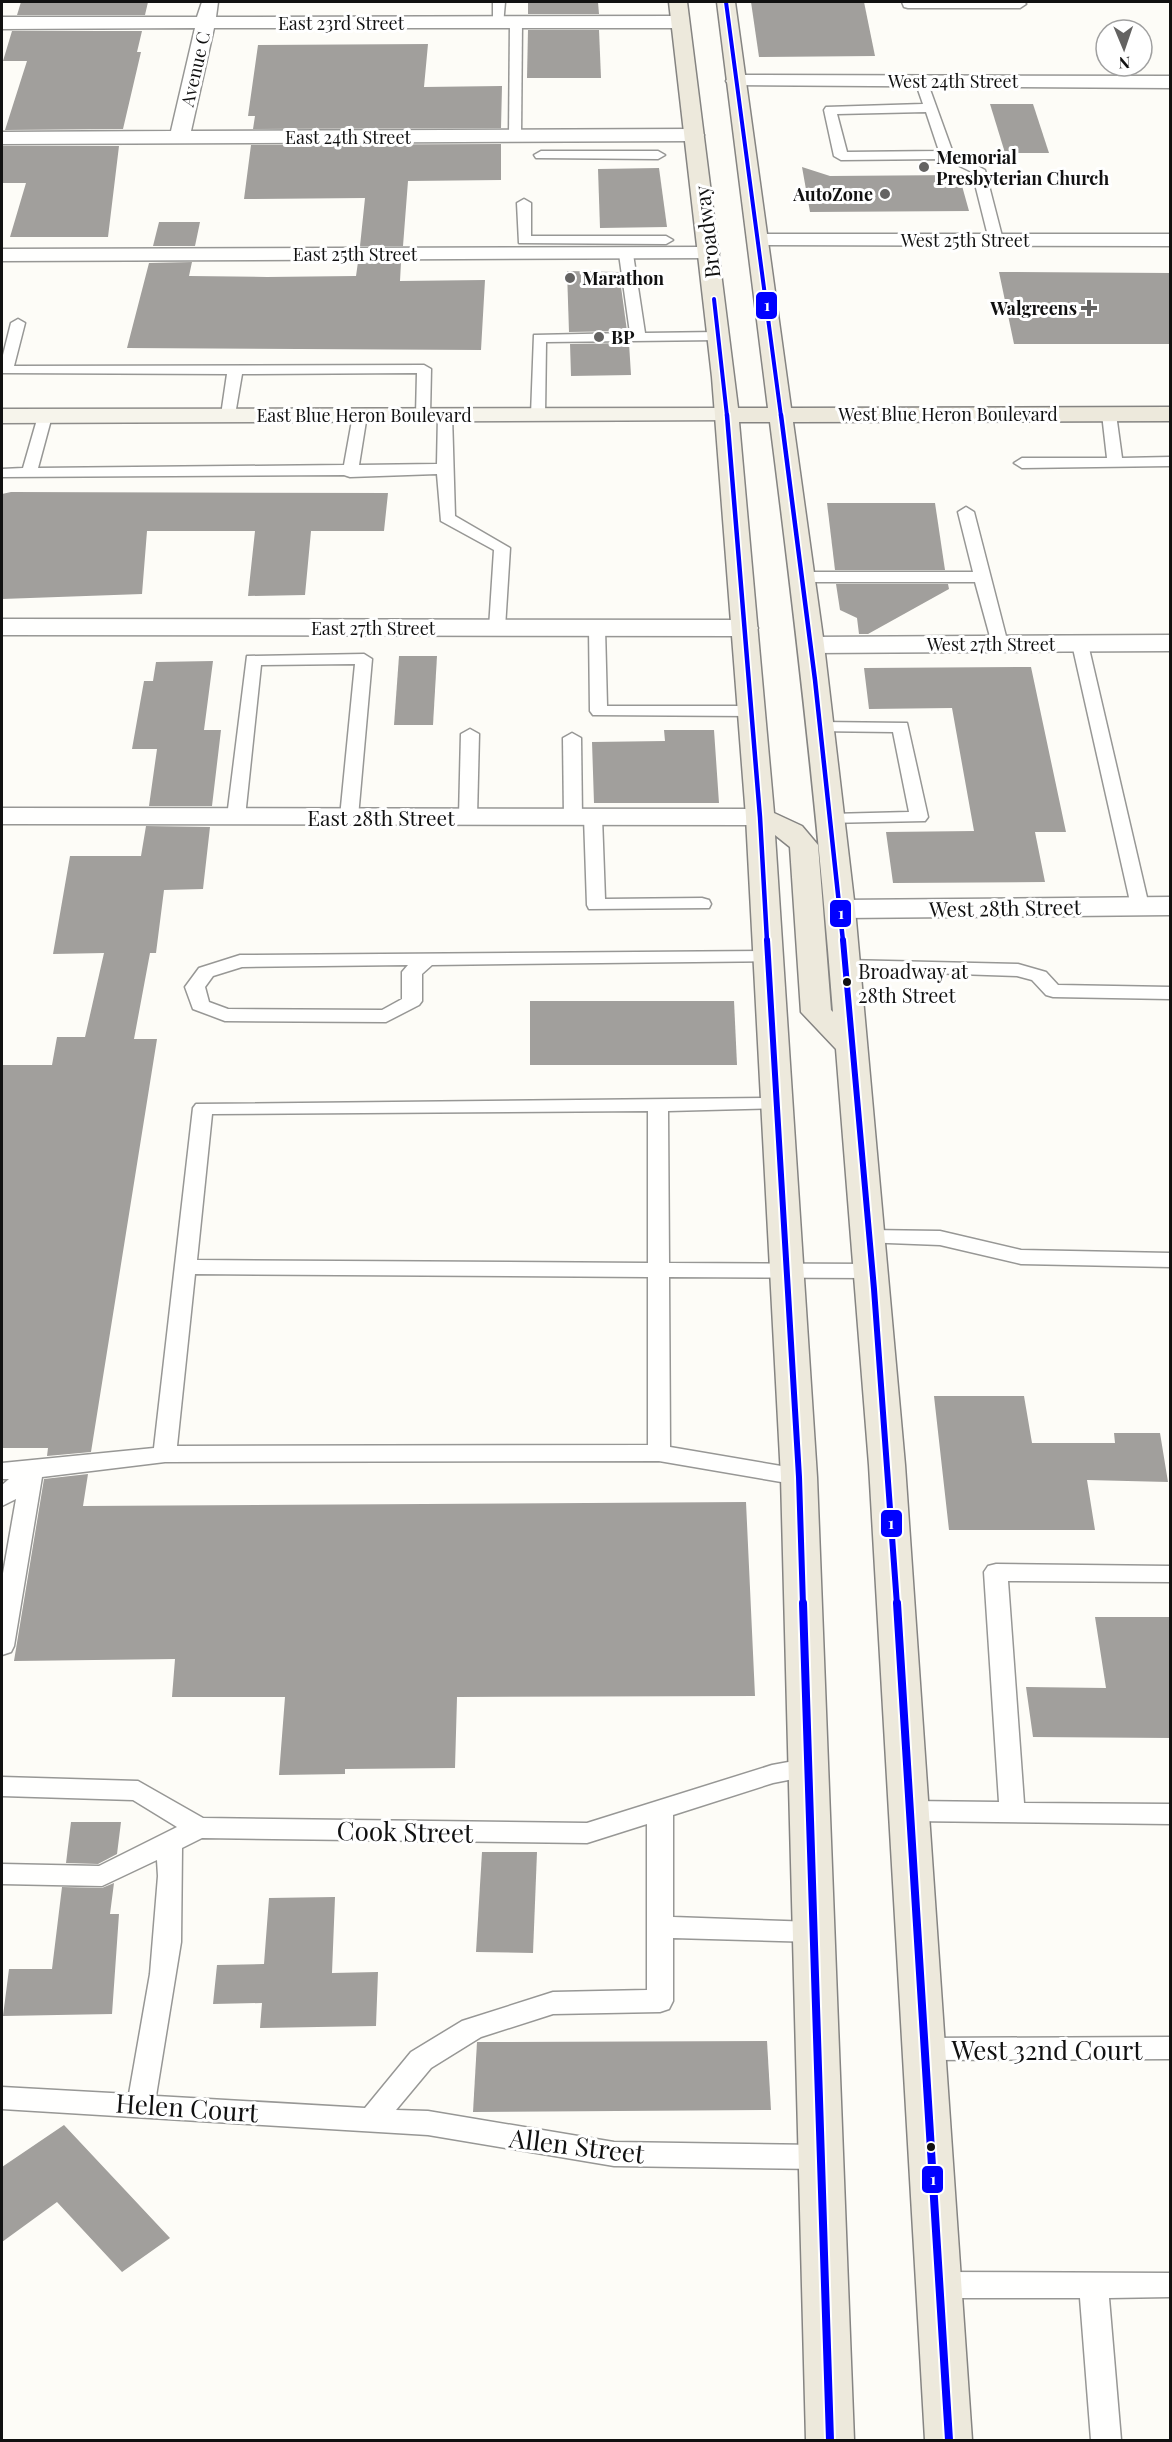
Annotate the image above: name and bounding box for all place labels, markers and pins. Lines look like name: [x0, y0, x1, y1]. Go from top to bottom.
place label: Memorial Presbyterian Church: [936, 145, 1109, 190]
marker: Memorial Presbyterian Church: [917, 160, 931, 174]
place label: AutoZone: [792, 182, 873, 206]
marker: AutoZone: [878, 187, 892, 201]
place label: Marathon: [582, 266, 664, 290]
marker: Marathon: [563, 271, 577, 285]
place label: Walgreens: [989, 296, 1077, 320]
marker: Walgreens: [1082, 301, 1096, 315]
place label: BP: [611, 325, 635, 349]
marker: BP: [592, 330, 606, 344]
place label: Broadway at 28th Street: [858, 957, 969, 1008]
marker: Broadway at 28th Street: [841, 976, 853, 988]
unlabelled marker: [925, 2141, 937, 2153]

